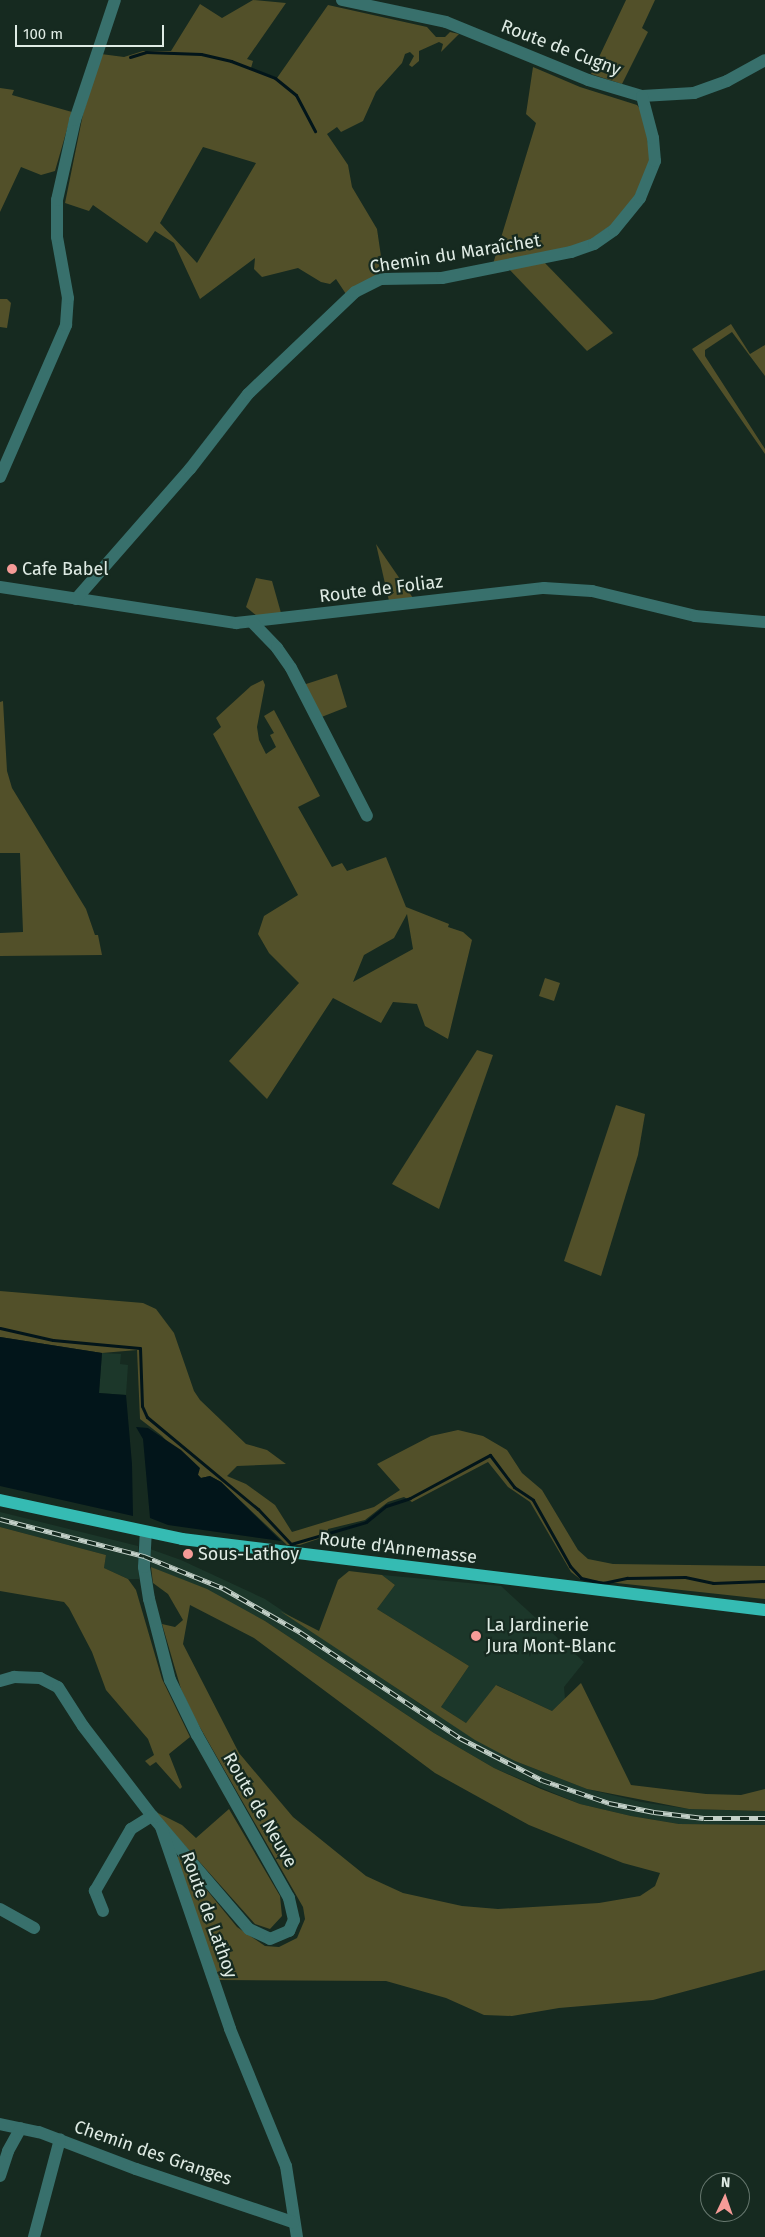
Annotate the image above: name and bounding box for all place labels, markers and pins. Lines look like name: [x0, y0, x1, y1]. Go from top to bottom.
place label: Cafe Babel: [22, 558, 109, 580]
marker: Cafe Babel: [6, 563, 18, 575]
place label: Sous-Lathoy: [198, 1543, 299, 1565]
marker: Sous-Lathoy: [182, 1548, 194, 1560]
place label: La Jardinerie Jura Mont-Blanc: [486, 1615, 616, 1658]
marker: La Jardinerie Jura Mont-Blanc: [470, 1630, 482, 1642]

